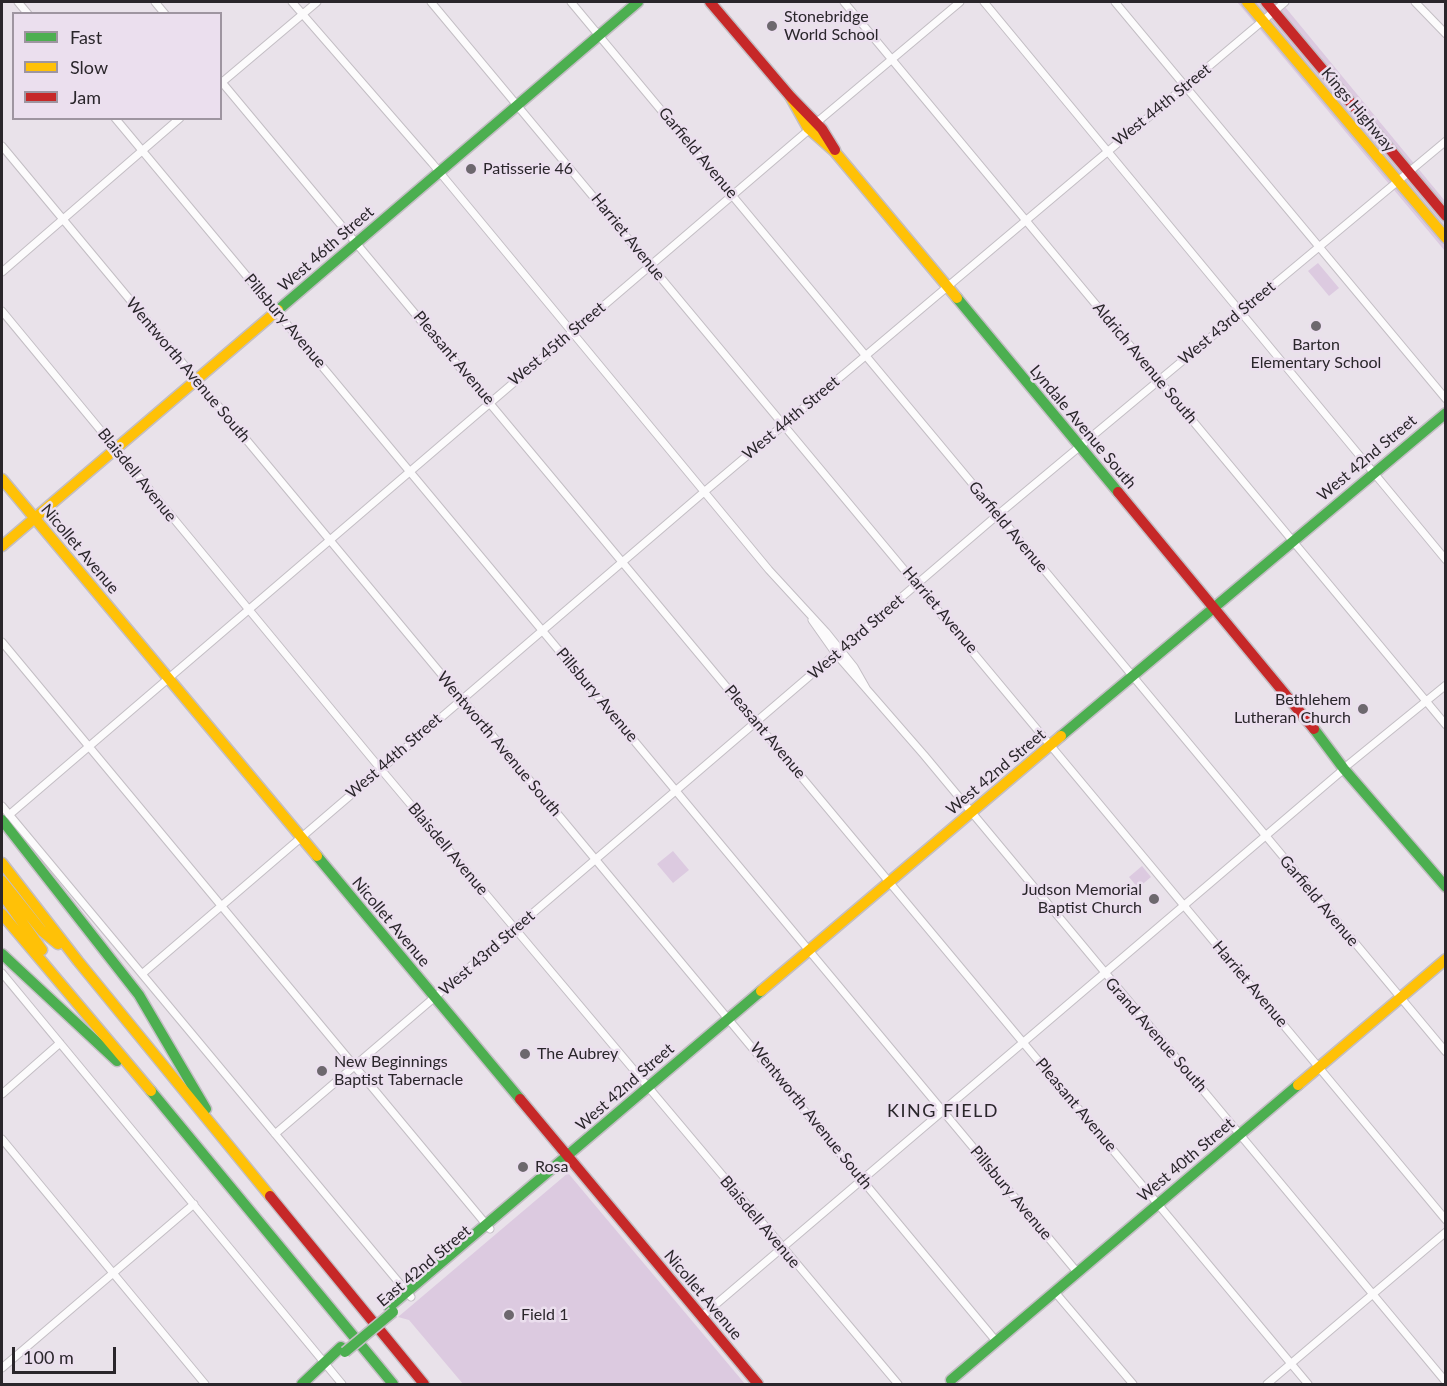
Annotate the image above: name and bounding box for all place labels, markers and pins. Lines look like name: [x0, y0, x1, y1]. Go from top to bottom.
place label: Stonebridge World School: [784, 7, 879, 45]
marker: Stonebridge World School: [765, 19, 779, 33]
place label: Patisserie 46: [483, 159, 573, 179]
marker: Patisserie 46: [464, 162, 478, 176]
marker: Barton Elementary School: [1309, 319, 1323, 333]
place label: Barton Elementary School: [1251, 335, 1381, 373]
place label: Bethlehem Lutheran Church: [1234, 690, 1351, 728]
marker: Bethlehem Lutheran Church: [1356, 702, 1370, 716]
place label: Judson Memorial Baptist Church: [1022, 880, 1142, 918]
marker: Judson Memorial Baptist Church: [1147, 892, 1161, 906]
place label: The Aubrey: [537, 1044, 618, 1064]
marker: The Aubrey: [518, 1047, 532, 1061]
place label: New Beginnings Baptist Tabernacle: [334, 1052, 463, 1090]
marker: New Beginnings Baptist Tabernacle: [315, 1064, 329, 1078]
place label: Rosa: [535, 1157, 568, 1177]
marker: Rosa: [516, 1160, 530, 1174]
place label: Field 1: [521, 1305, 568, 1325]
marker: Field 1: [502, 1308, 516, 1322]

